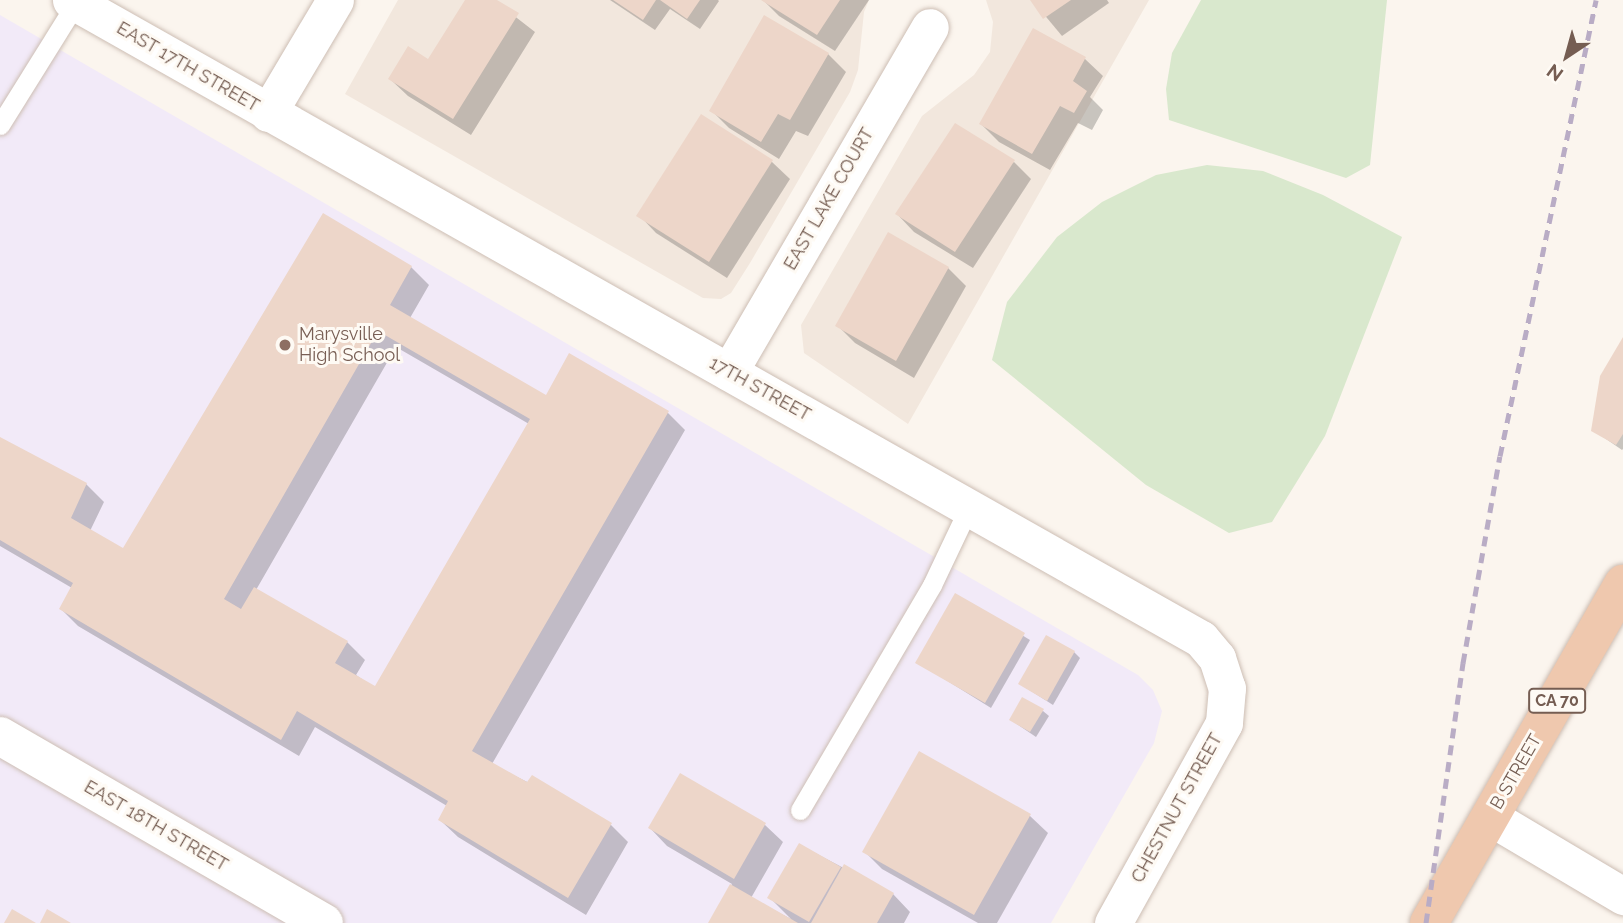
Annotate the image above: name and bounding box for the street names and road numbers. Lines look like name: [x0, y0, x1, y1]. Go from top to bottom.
street label: EAST 17TH STREET: [113, 17, 263, 117]
street label: EAST LAKE COURT: [779, 124, 879, 274]
street label: 17TH STREET: [706, 352, 814, 426]
road number: CA 70: [1527, 688, 1587, 714]
street label: CHESTNUT STREET: [1127, 729, 1227, 887]
street label: B STREET: [1486, 731, 1546, 813]
street label: EAST 18TH STREET: [80, 776, 232, 876]

